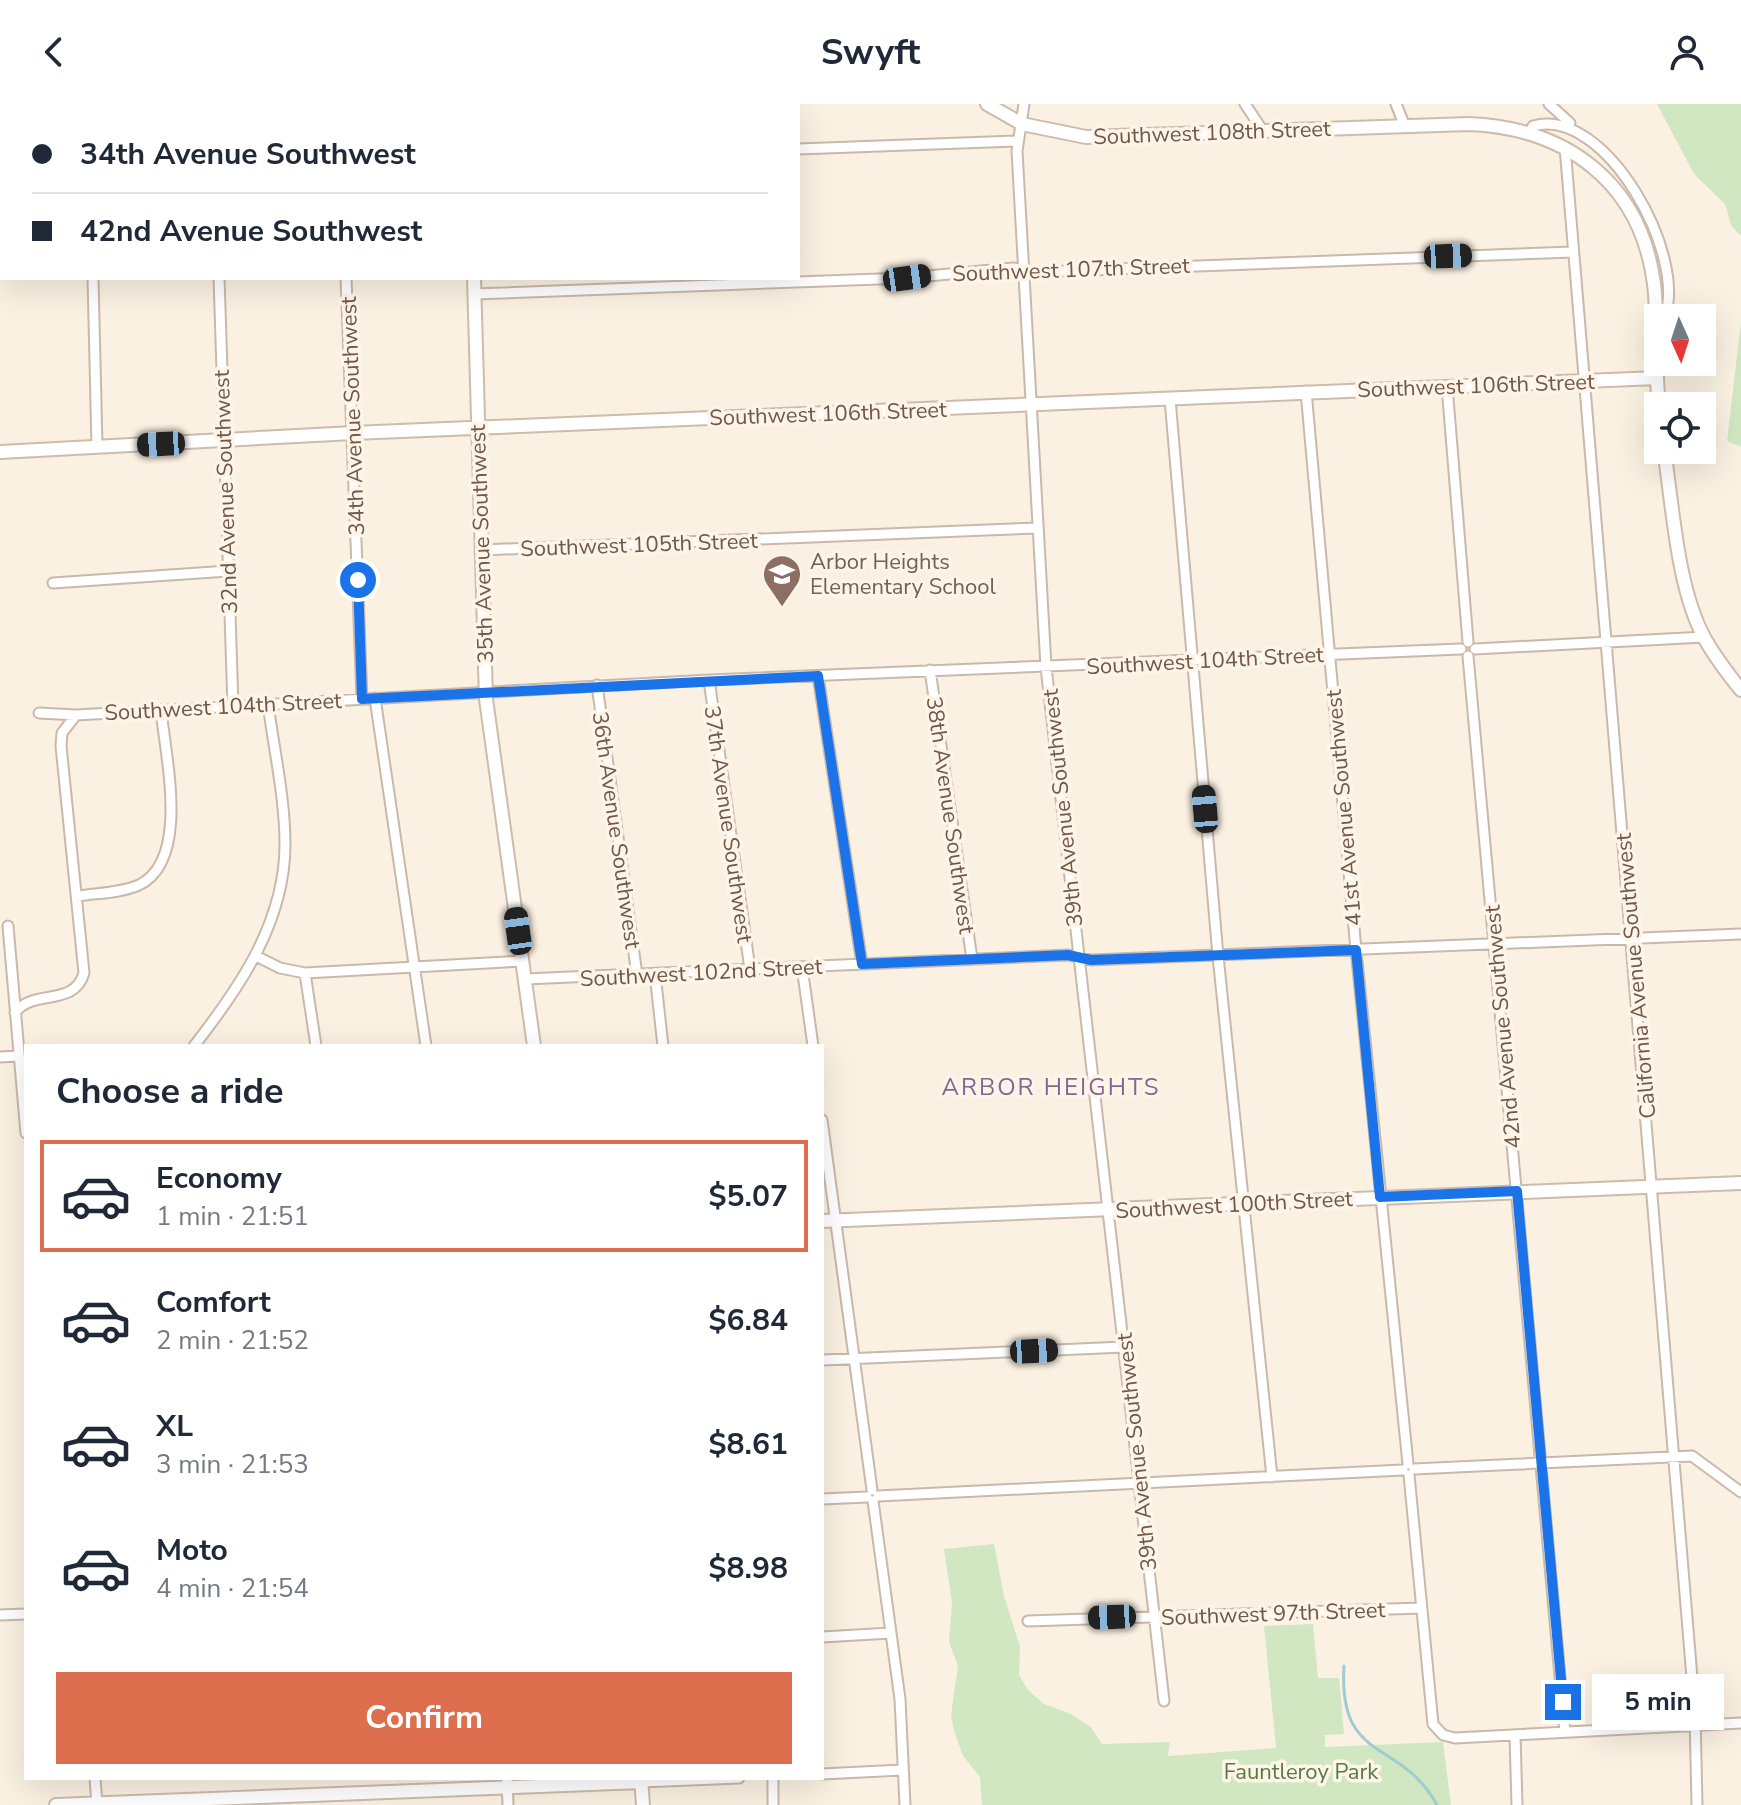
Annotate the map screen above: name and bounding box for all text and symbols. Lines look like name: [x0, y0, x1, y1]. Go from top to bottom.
text: Swyft: [821, 28, 920, 77]
icon: back: [32, 30, 76, 74]
icon: person: [1665, 30, 1709, 74]
street label: Southwest 108th Street: [1093, 114, 1332, 152]
text: 34th Avenue Southwest: [80, 134, 416, 175]
text: 42nd Avenue Southwest: [80, 211, 422, 252]
car: [1424, 243, 1472, 269]
street label: Southwest 107th Street: [952, 251, 1191, 289]
car: [882, 263, 932, 293]
street label: 34th Avenue Southwest: [334, 296, 372, 536]
north arrow: [1644, 304, 1716, 376]
map controls: [1644, 304, 1716, 464]
street label: Southwest 106th Street: [1357, 367, 1596, 405]
street label: 32nd Avenue Southwest: [207, 369, 245, 615]
button: locate: [1644, 392, 1716, 464]
street label: Southwest 106th Street: [709, 395, 948, 433]
street label: 35th Avenue Southwest: [463, 424, 501, 664]
car: [136, 431, 186, 457]
street label: Southwest 105th Street: [520, 526, 759, 564]
place label: Arbor Heights Elementary School: [810, 547, 996, 602]
school or university icon: Arbor Heights Elementary School: [761, 553, 803, 608]
route start: [340, 562, 376, 598]
street label: Southwest 104th Street: [1086, 640, 1325, 682]
street label: Southwest 104th Street: [104, 686, 343, 728]
street label: 39th Avenue Southwest: [1036, 687, 1090, 928]
street label: 41st Avenue Southwest: [1319, 688, 1369, 927]
street label: 38th Avenue Southwest: [919, 695, 982, 936]
street label: 37th Avenue Southwest: [697, 704, 760, 945]
street label: 36th Avenue Southwest: [585, 710, 648, 951]
car: [1191, 784, 1219, 834]
street label: California Avenue Southwest: [1609, 832, 1663, 1120]
street label: 42nd Avenue Southwest: [1477, 904, 1529, 1150]
car: [503, 906, 533, 956]
street label: Southwest 102nd Street: [579, 952, 823, 994]
text: Choose a ride: [56, 1067, 284, 1116]
district label: ARBOR HEIGHTS: [941, 1071, 1161, 1103]
text: Economy: [156, 1158, 282, 1199]
icon: car: [60, 1160, 132, 1232]
text: $5.07: [709, 1176, 788, 1217]
street label: Southwest 100th Street: [1115, 1184, 1354, 1226]
text: 1 min · 21:51: [156, 1199, 309, 1234]
text: Comfort: [156, 1282, 271, 1323]
icon: car: [60, 1284, 132, 1356]
text: $6.84: [709, 1300, 788, 1341]
text: 2 min · 21:52: [156, 1323, 309, 1358]
street label: 39th Avenue Southwest: [1110, 1331, 1164, 1572]
car: [1009, 1338, 1059, 1364]
text: XL: [156, 1406, 193, 1447]
icon: car: [60, 1408, 132, 1480]
text: $8.61: [709, 1424, 788, 1465]
text: 3 min · 21:53: [156, 1447, 309, 1482]
text: Moto: [156, 1530, 228, 1571]
icon: car: [60, 1532, 132, 1604]
text: $8.98: [709, 1548, 788, 1589]
text: 4 min · 21:54: [156, 1571, 309, 1606]
street label: Southwest 97th Street: [1160, 1595, 1386, 1633]
car: [1088, 1604, 1136, 1630]
button: Confirm: [56, 1672, 792, 1764]
callout: 5 min: [1591, 1674, 1723, 1730]
route end: [1545, 1684, 1581, 1720]
text: 5 min: [1624, 1684, 1692, 1719]
park label: Fauntleroy Park: [1224, 1757, 1379, 1787]

